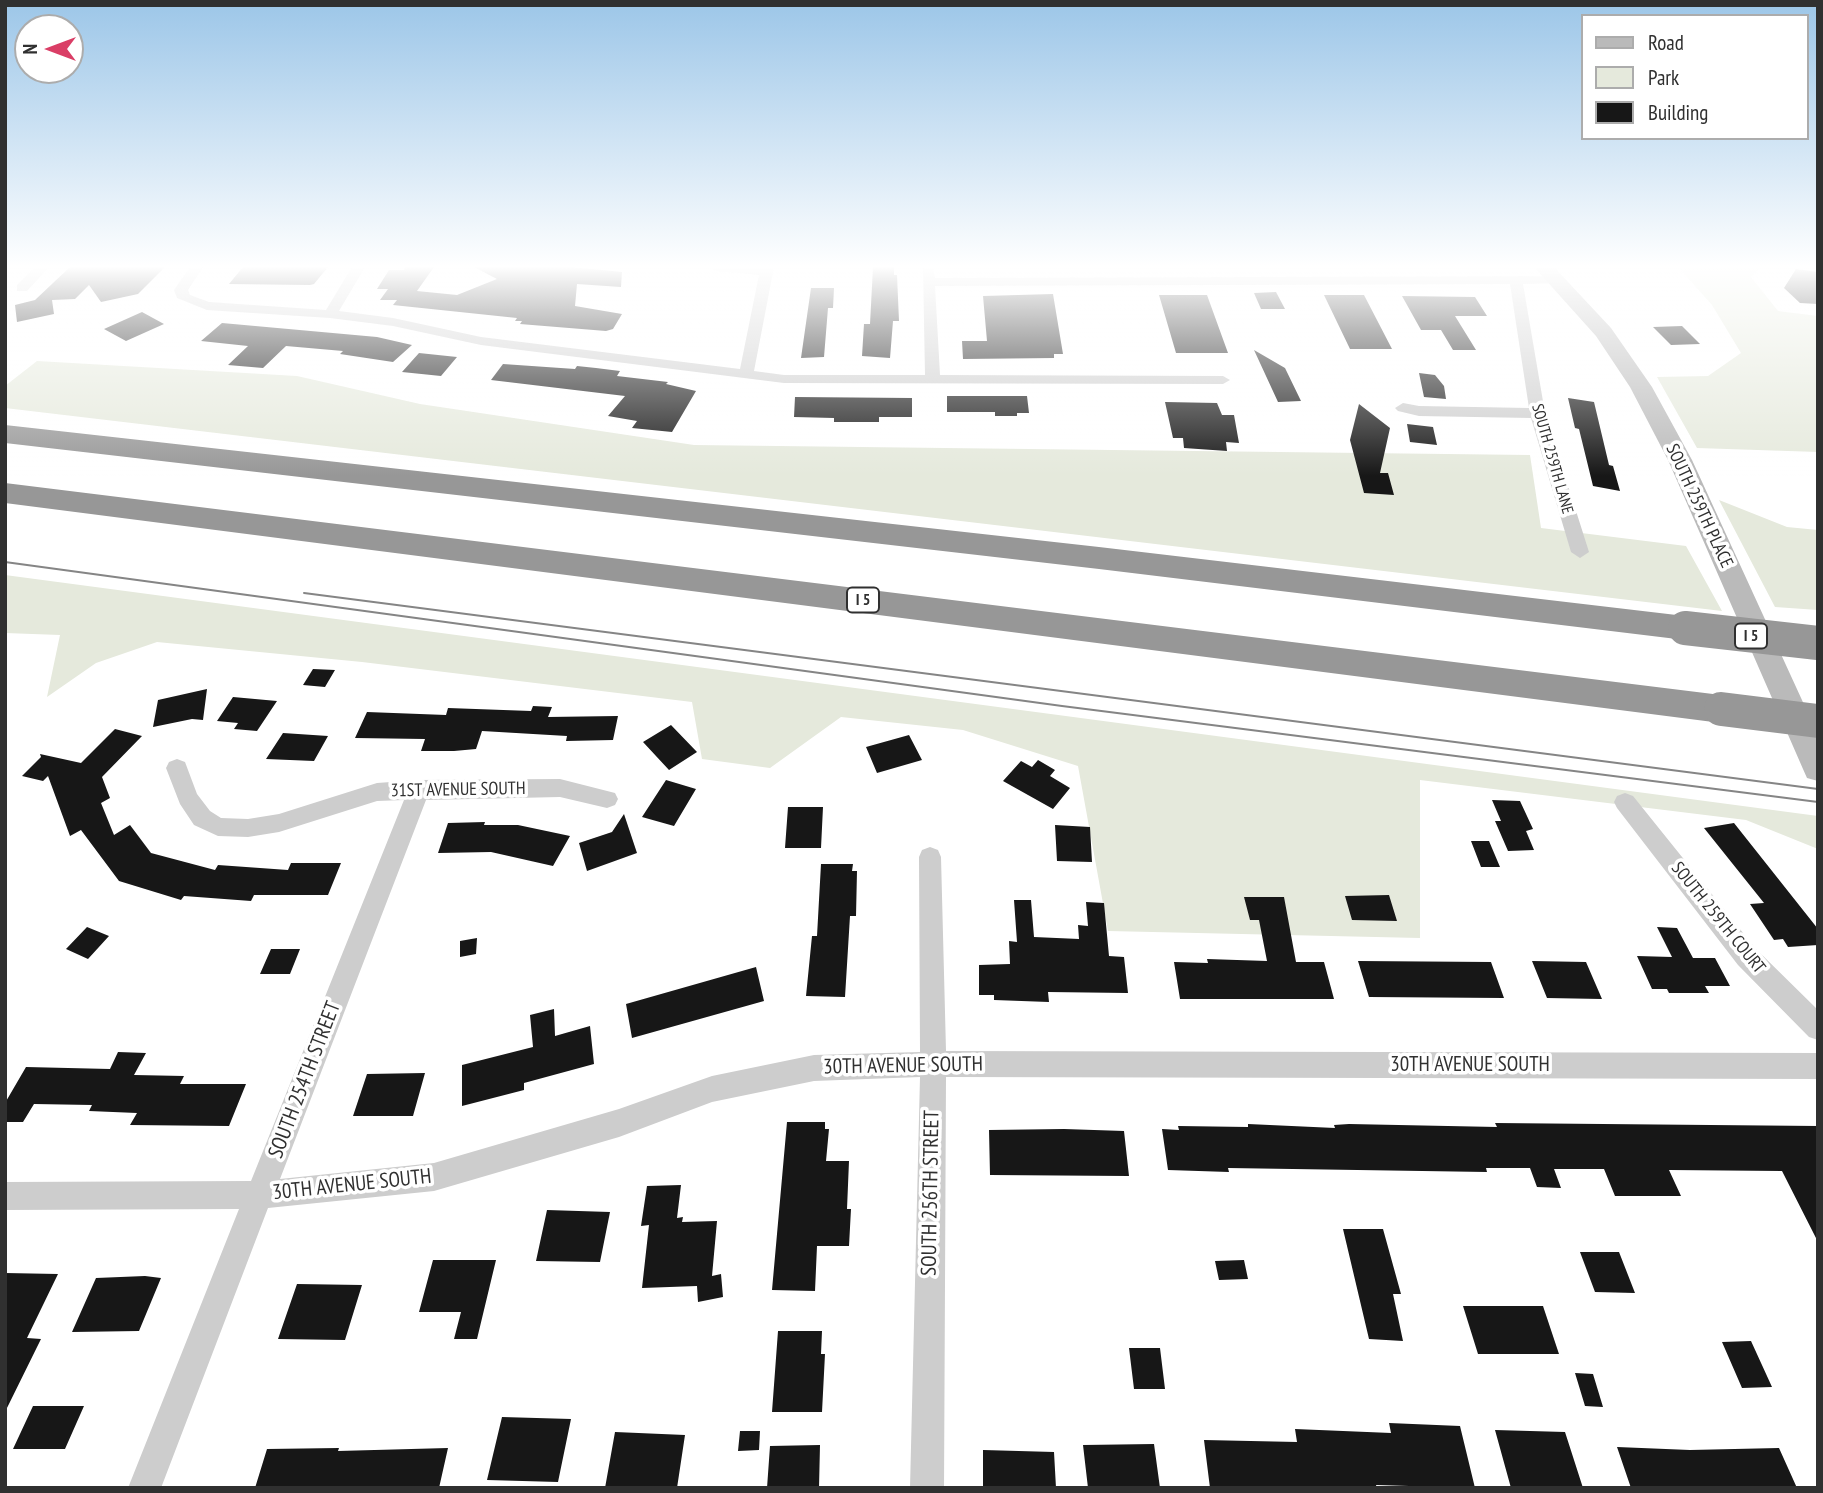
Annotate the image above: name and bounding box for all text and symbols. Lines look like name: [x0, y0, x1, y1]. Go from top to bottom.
north arrow: [14, 14, 84, 84]
legend: [1582, 14, 1809, 140]
text: Road: [1648, 29, 1684, 56]
text: N: [18, 44, 42, 54]
text: Park: [1648, 64, 1679, 91]
text: Building: [1648, 99, 1708, 126]
street label: SOUTH 259TH LANE: [1527, 402, 1577, 516]
street label: SOUTH 259TH PLACE: [1661, 441, 1737, 571]
road number: I 5: [847, 587, 879, 612]
road number: I 5: [1735, 624, 1767, 649]
street label: 31ST AVENUE SOUTH: [390, 778, 526, 802]
street label: SOUTH 259TH COURT: [1666, 858, 1770, 978]
street label: SOUTH 254TH STREET: [264, 998, 346, 1162]
street label: 30TH AVENUE SOUTH: [823, 1052, 983, 1080]
street label: 30TH AVENUE SOUTH: [1390, 1052, 1550, 1078]
street label: SOUTH 256TH STREET: [917, 1110, 945, 1276]
street label: 30TH AVENUE SOUTH: [271, 1164, 433, 1206]

